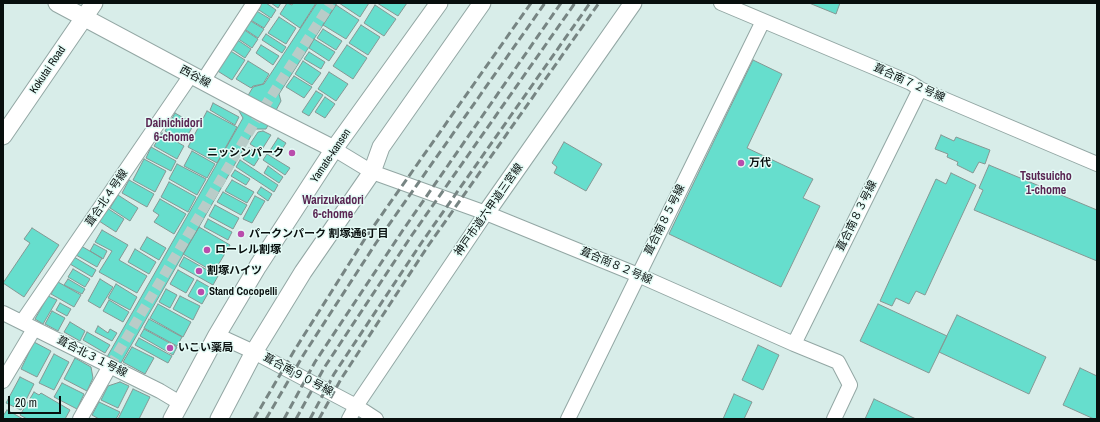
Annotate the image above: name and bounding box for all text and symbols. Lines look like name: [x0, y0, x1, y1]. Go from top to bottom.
street label: Kokutai Road: [27, 44, 69, 96]
street label: 葺合南７２号線: [871, 61, 947, 105]
street label: 西谷線: [177, 63, 213, 91]
district label: Dainichidori 6-chome: [146, 117, 202, 145]
street label: Yamate-kansen: [308, 126, 354, 186]
place label: ニッシンパーク: [207, 146, 284, 160]
marker: ニッシンパーク: [287, 148, 297, 158]
place label: 万代: [749, 156, 771, 170]
marker: 万代: [736, 158, 746, 168]
street label: 神戸市道六甲道三宮線: [452, 161, 526, 259]
street label: 葺合北４号線: [83, 167, 131, 229]
district label: Tsutsuicho 1-chome: [1020, 170, 1072, 198]
street label: 葺合南８３号線: [834, 179, 880, 253]
street label: 葺合南８５号線: [642, 183, 688, 257]
district label: Warizukadori 6-chome: [302, 194, 364, 222]
place label: パークンパーク 割塚通6丁目: [249, 227, 389, 241]
marker: パークンパーク 割塚通6丁目: [236, 229, 246, 239]
place label: ローレル割塚: [215, 243, 281, 257]
marker: ローレル割塚: [202, 245, 212, 255]
street label: 葺合南８２号線: [578, 245, 654, 287]
place label: 割塚ハイツ: [207, 264, 262, 278]
marker: 割塚ハイツ: [194, 266, 204, 276]
place label: Stand Cocopelli: [209, 285, 277, 299]
marker: Stand Cocopelli: [196, 287, 206, 297]
street label: 葺合北３１号線: [55, 334, 129, 380]
place label: いこい薬局: [178, 341, 233, 355]
marker: いこい薬局: [165, 343, 175, 353]
street label: 葺合南９０号線: [261, 351, 335, 399]
scale bar: [10, 388, 63, 414]
text: 20 m: [15, 395, 37, 411]

